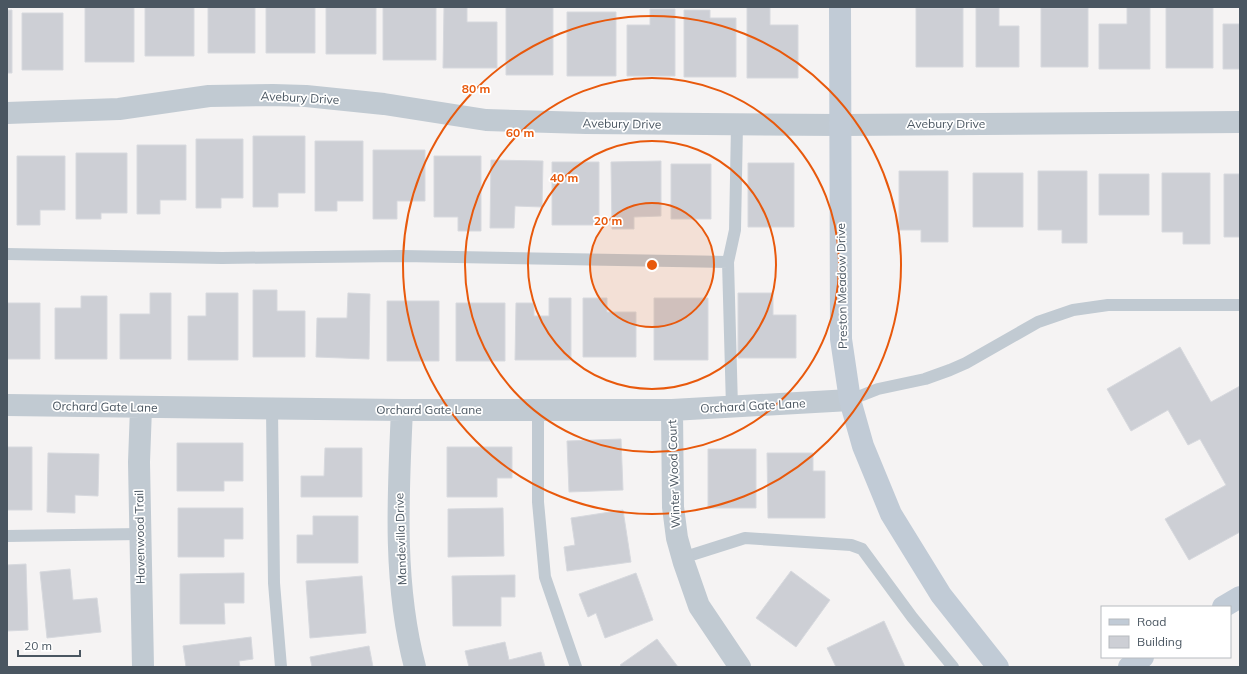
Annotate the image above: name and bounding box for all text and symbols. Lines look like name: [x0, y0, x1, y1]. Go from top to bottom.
text: 80 m: [462, 81, 490, 96]
street label: Avebury Drive: [260, 88, 340, 107]
street label: Avebury Drive: [583, 115, 661, 132]
street label: Avebury Drive: [907, 116, 985, 131]
text: 60 m: [506, 125, 534, 140]
text: 40 m: [550, 170, 578, 185]
text: 20 m: [594, 213, 622, 228]
street label: Preston Meadow Drive: [833, 223, 850, 349]
centre of rings: [645, 258, 659, 272]
street label: Orchard Gate Lane: [700, 395, 806, 416]
street label: Orchard Gate Lane: [52, 398, 158, 415]
street label: Orchard Gate Lane: [376, 402, 482, 417]
street label: Winter Wood Court: [664, 420, 683, 529]
street label: Havenwood Trail: [131, 490, 148, 584]
street label: Mandevilla Drive: [391, 493, 410, 585]
legend: [1101, 606, 1231, 658]
text: Road: [1137, 614, 1166, 629]
scale bar: [18, 632, 80, 658]
text: Building: [1137, 634, 1182, 649]
text: 20 m: [24, 638, 52, 653]

